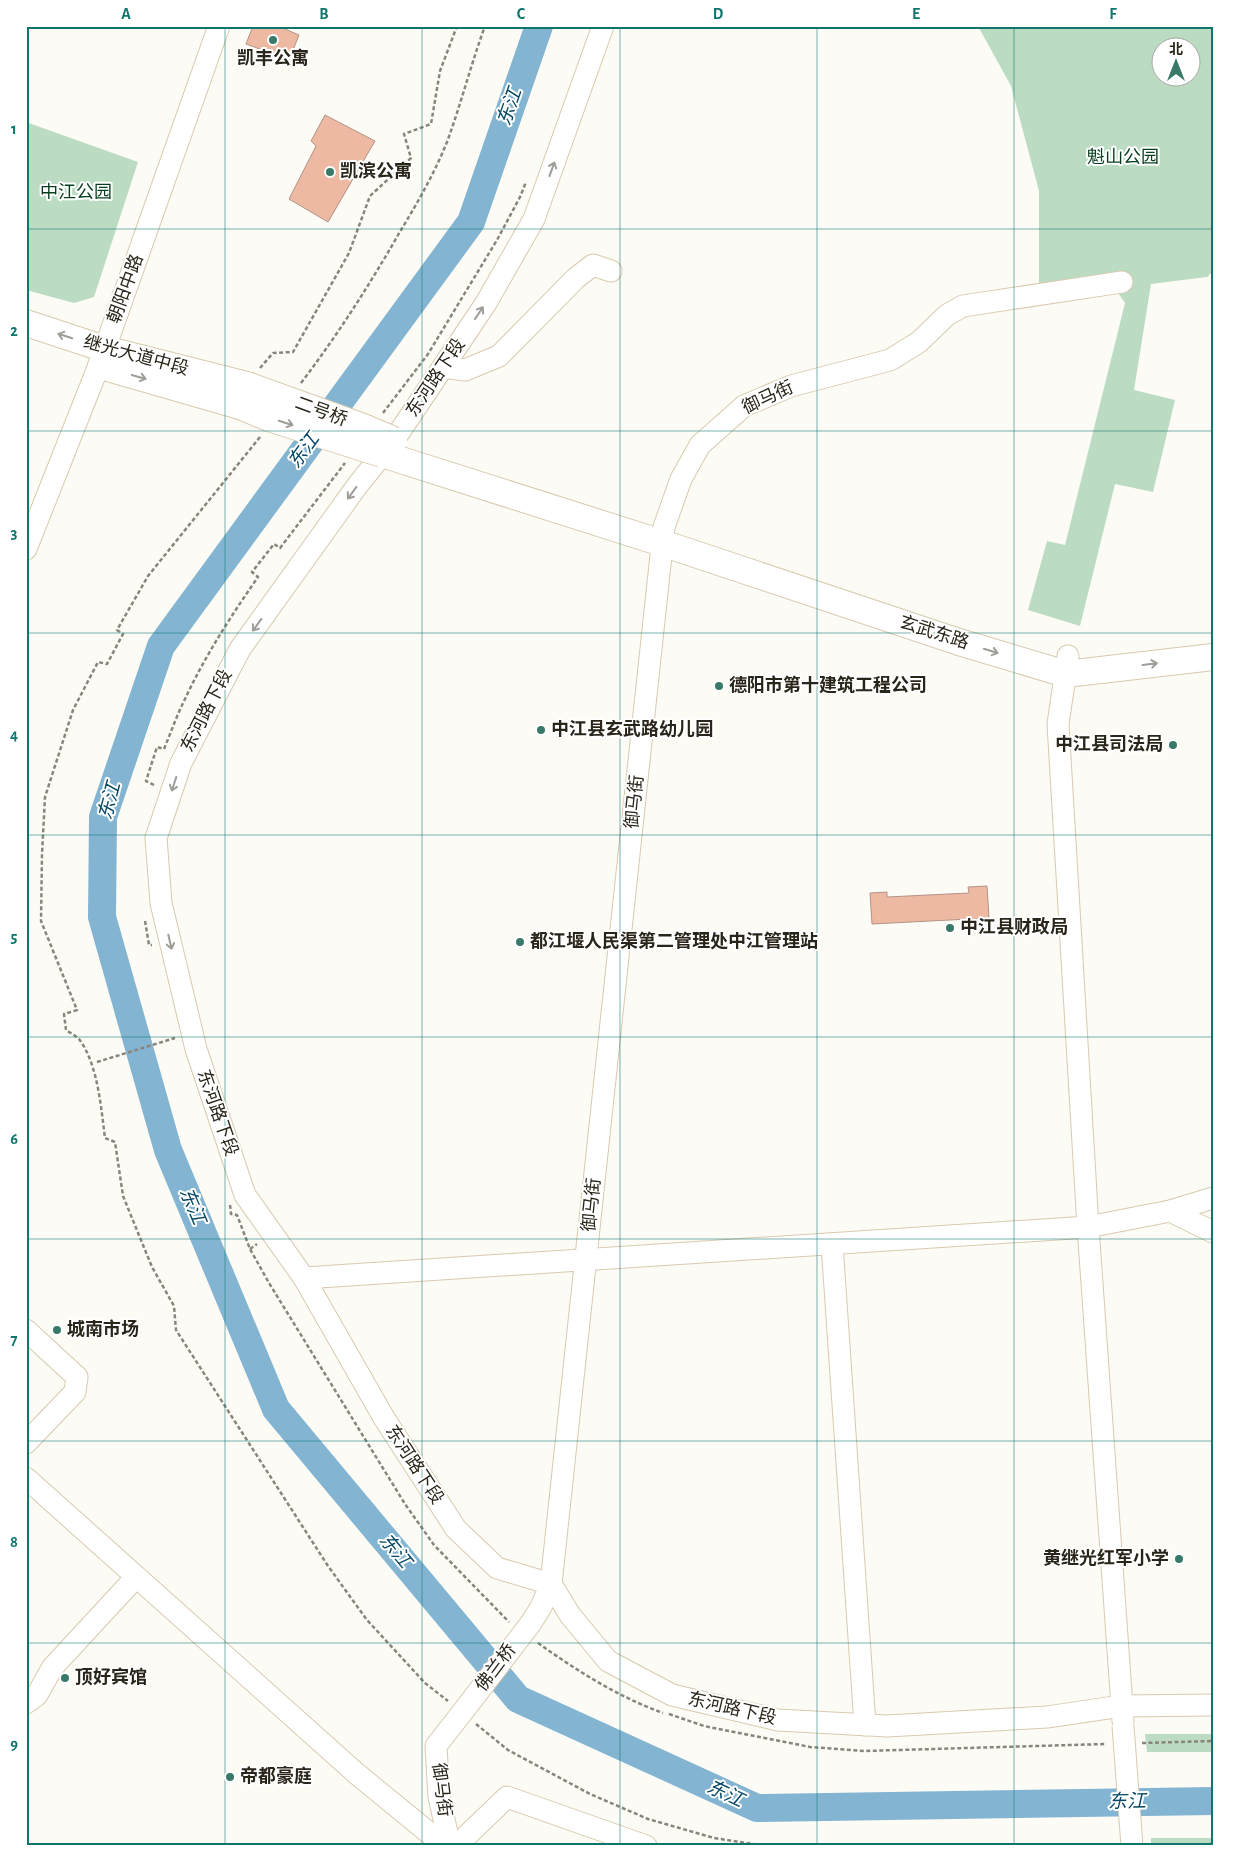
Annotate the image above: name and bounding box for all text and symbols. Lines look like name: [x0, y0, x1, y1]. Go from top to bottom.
text: A: [121, 6, 131, 22]
text: B: [319, 6, 329, 22]
text: C: [517, 6, 526, 22]
text: D: [713, 6, 724, 22]
text: E: [912, 6, 920, 22]
text: F: [1109, 6, 1117, 22]
marker: 凯丰公寓: [267, 34, 279, 46]
north arrow: [1152, 38, 1202, 88]
text: 北: [1169, 42, 1183, 57]
place label: 凯丰公寓: [237, 48, 309, 68]
water label: 东江: [493, 83, 526, 128]
text: 1: [11, 121, 17, 137]
park label: 魁山公园: [1087, 147, 1159, 167]
place label: 凯滨公寓: [340, 161, 412, 181]
one-way arrow: [548, 162, 557, 177]
marker: 凯滨公寓: [324, 166, 336, 178]
park label: 中江公园: [40, 182, 112, 202]
street label: 朝阳中路: [103, 251, 147, 326]
one-way arrow: [474, 306, 484, 320]
text: 2: [10, 323, 18, 339]
one-way arrow: [58, 331, 73, 340]
street label: 继光大道中段: [82, 331, 191, 379]
street label: 东河路下段: [402, 335, 469, 420]
one-way arrow: [131, 373, 147, 382]
street label: 御马街: [739, 377, 796, 418]
street label: 二号桥: [293, 392, 350, 430]
one-way arrow: [278, 419, 294, 429]
water label: 东江: [284, 427, 324, 472]
one-way arrow: [347, 486, 358, 499]
text: 3: [11, 525, 18, 541]
street label: 玄武东路: [897, 611, 972, 653]
one-way arrow: [252, 617, 262, 631]
one-way arrow: [983, 647, 999, 657]
one-way arrow: [1142, 659, 1158, 669]
street label: 东河路下段: [177, 666, 235, 755]
place label: 德阳市第十建筑工程公司: [729, 675, 927, 695]
marker: 德阳市第十建筑工程公司: [713, 680, 725, 692]
place label: 中江县玄武路幼儿园: [551, 719, 713, 739]
marker: 中江县玄武路幼儿园: [535, 724, 547, 736]
text: 4: [10, 727, 18, 743]
place label: 中江县司法局: [1055, 734, 1163, 754]
marker: 中江县司法局: [1167, 739, 1179, 751]
street label: 御马街: [621, 774, 647, 830]
one-way arrow: [169, 775, 178, 791]
water label: 东江: [94, 778, 125, 822]
place label: 中江县财政局: [960, 916, 1068, 937]
marker: 中江县财政局: [944, 922, 956, 934]
text: 5: [11, 929, 18, 945]
place label: 都江堰人民渠第二管理处中江管理站: [530, 931, 818, 951]
one-way arrow: [166, 933, 175, 949]
marker: 都江堰人民渠第二管理处中江管理站: [514, 936, 526, 948]
street label: 东河路下段: [194, 1067, 242, 1158]
text: 6: [10, 1131, 18, 1147]
street label: 御马街: [578, 1177, 604, 1233]
water label: 东江: [176, 1184, 211, 1229]
place label: 城南市场: [67, 1319, 139, 1339]
marker: 城南市场: [51, 1324, 63, 1336]
text: 7: [11, 1332, 18, 1348]
street label: 东河路下段: [382, 1421, 448, 1508]
water label: 东江: [376, 1529, 417, 1573]
text: 8: [10, 1534, 18, 1550]
place label: 黄继光红军小学: [1043, 1548, 1169, 1568]
marker: 黄继光红军小学: [1173, 1553, 1185, 1565]
street label: 佛兰桥: [471, 1640, 519, 1695]
place label: 顶好宾馆: [75, 1667, 147, 1687]
marker: 顶好宾馆: [59, 1672, 71, 1684]
street label: 东河路下段: [686, 1688, 778, 1728]
text: 9: [10, 1736, 18, 1752]
street label: 御马街: [429, 1762, 455, 1818]
place label: 帝都豪庭: [240, 1765, 312, 1786]
marker: 帝都豪庭: [224, 1771, 236, 1783]
water label: 东江: [704, 1776, 749, 1811]
water label: 东江: [1108, 1790, 1148, 1812]

